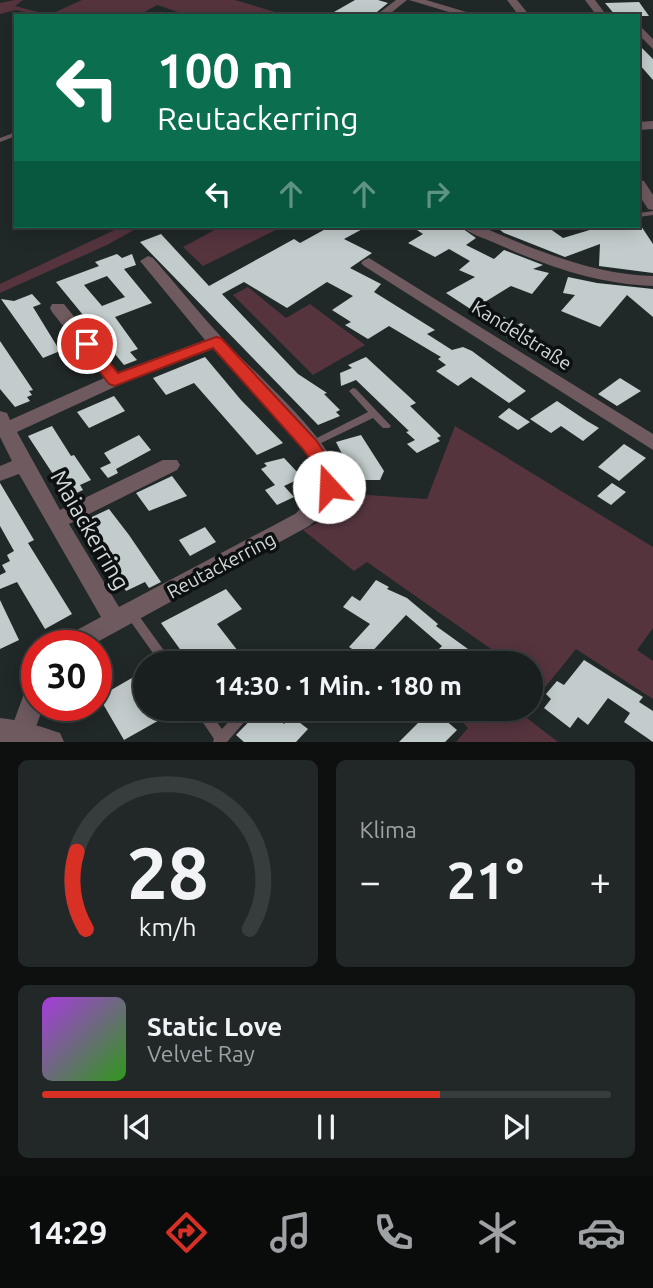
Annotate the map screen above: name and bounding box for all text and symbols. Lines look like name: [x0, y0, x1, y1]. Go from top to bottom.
icon: left: [42, 42, 133, 133]
text: 100 m: [157, 42, 294, 97]
text: Reutackerring: [157, 100, 359, 136]
icon: left: [199, 175, 237, 213]
icon: ahead: [272, 175, 310, 213]
icon: ahead: [345, 175, 383, 213]
icon: right: [418, 175, 456, 213]
street label: Kandelstraße: [468, 296, 576, 374]
pin: [57, 314, 117, 374]
icon: arrive: [68, 325, 106, 363]
position arrow: [292, 450, 366, 524]
street label: Maiackerring: [46, 466, 135, 594]
street label: Reutackerring: [163, 527, 279, 603]
speed limit sign: 30: [21, 630, 112, 721]
text: 14:30 · 1 Min. · 180 m: [214, 671, 462, 700]
text: Klima: [360, 817, 417, 842]
text: 28: [127, 832, 209, 914]
text: 21°: [447, 851, 524, 909]
text: −: [360, 860, 381, 902]
text: +: [590, 860, 611, 902]
text: km/h: [139, 913, 197, 941]
text: Static Love: [147, 1012, 282, 1041]
text: Velvet Ray: [147, 1041, 255, 1066]
icon: previous: [118, 1108, 156, 1146]
icon: pause: [307, 1108, 345, 1146]
icon: next: [497, 1108, 535, 1146]
icon: directions: [162, 1208, 211, 1257]
icon: music: [266, 1208, 315, 1257]
icon: phone: [369, 1208, 418, 1257]
icon: climate: [473, 1208, 522, 1257]
icon: car: [577, 1208, 626, 1257]
text: 14:29: [27, 1214, 107, 1250]

